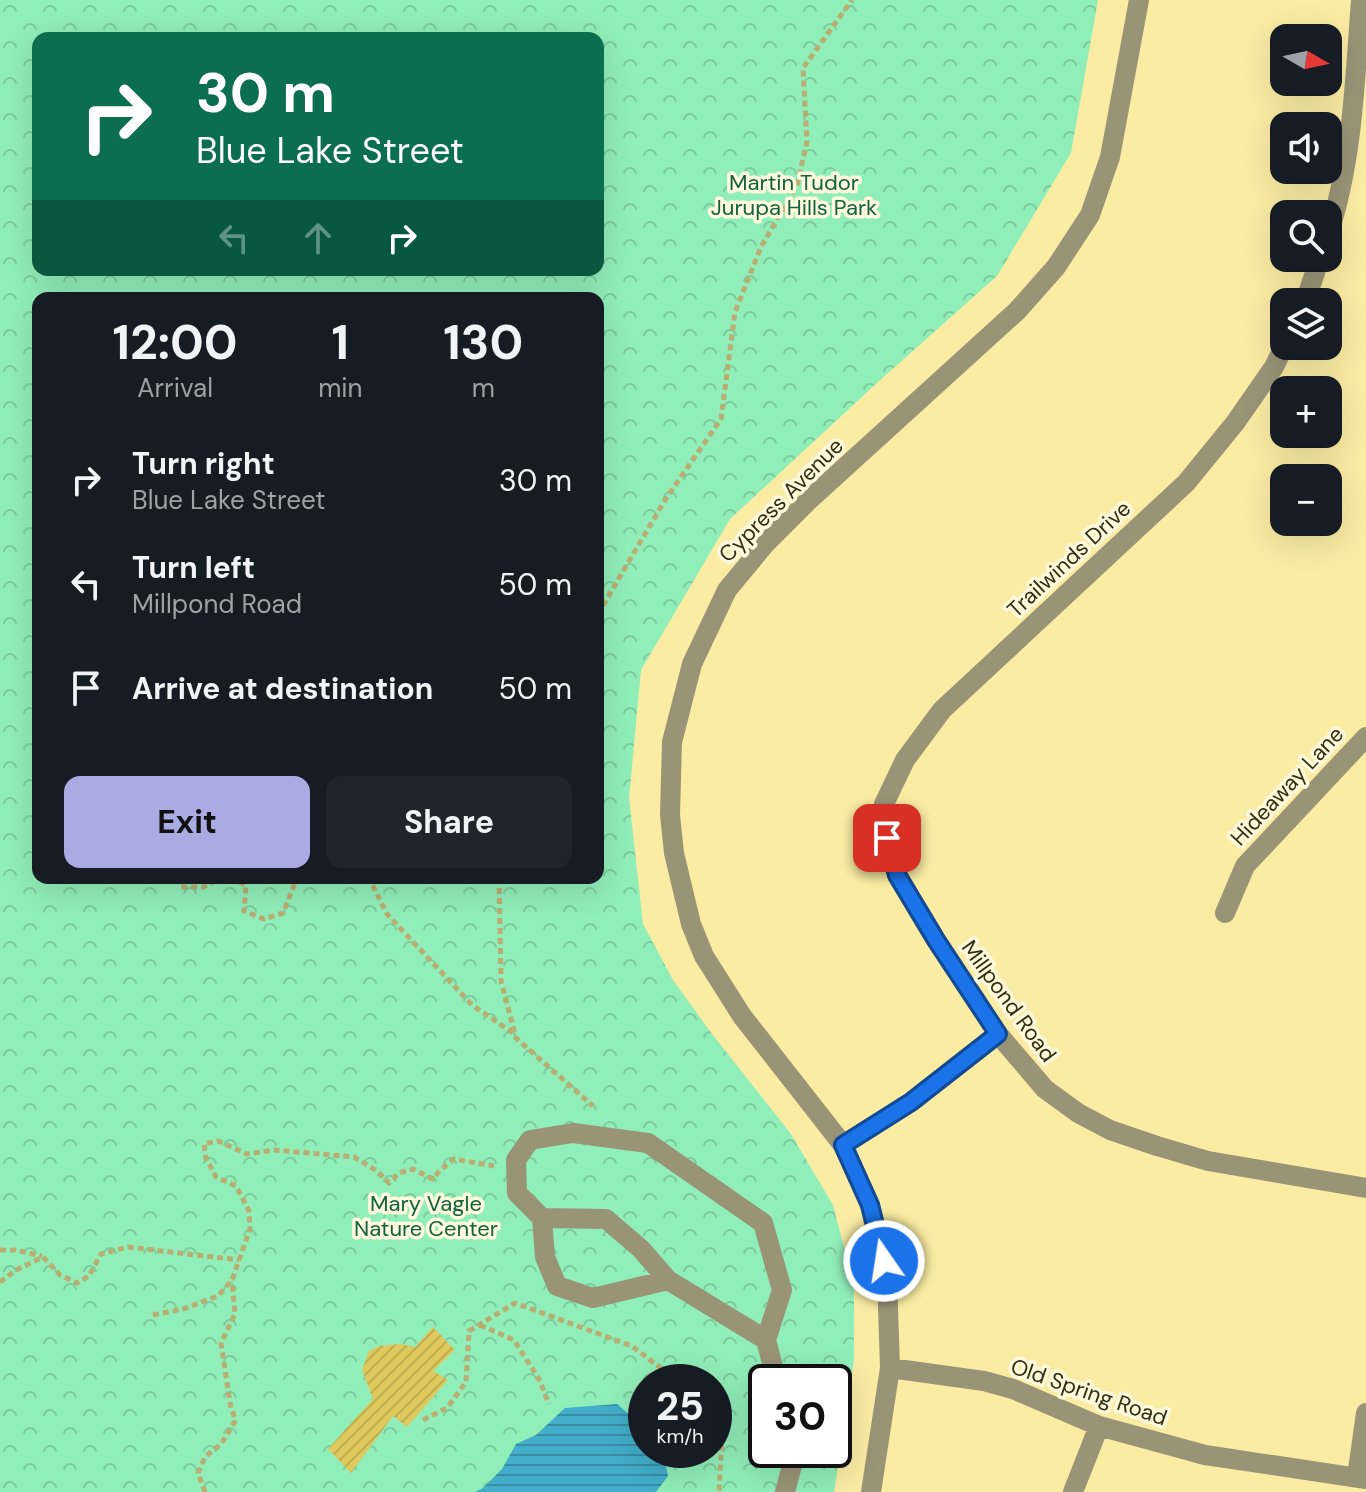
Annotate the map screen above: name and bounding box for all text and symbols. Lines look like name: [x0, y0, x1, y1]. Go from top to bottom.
north arrow: [1270, 24, 1342, 96]
map controls: [1270, 24, 1342, 536]
text: 30 m: [196, 56, 335, 129]
icon: right: [64, 64, 168, 168]
button: sound: [1270, 112, 1342, 184]
text: Blue Lake Street: [196, 127, 464, 174]
park label: Martin Tudor Jurupa Hills Park: [711, 168, 877, 222]
button: search: [1270, 200, 1342, 272]
icon: left: [212, 216, 256, 260]
icon: ahead: [296, 216, 340, 260]
icon: right: [380, 216, 424, 260]
button: layers: [1270, 288, 1342, 360]
text: 12:00: [113, 311, 238, 374]
text: 1: [332, 311, 349, 374]
text: 130: [443, 311, 523, 374]
text: Arrival: [137, 371, 213, 405]
text: min: [318, 371, 363, 405]
text: m: [472, 371, 495, 405]
button: +: [1270, 376, 1342, 448]
street label: Cypress Avenue: [713, 432, 849, 568]
text: Turn right: [132, 444, 275, 483]
icon: right: [64, 458, 108, 502]
text: 30 m: [499, 461, 572, 500]
button: −: [1270, 464, 1342, 536]
text: Blue Lake Street: [132, 483, 325, 517]
street label: Trailwinds Drive: [1001, 494, 1137, 624]
text: Turn left: [132, 548, 255, 587]
icon: left: [64, 562, 108, 606]
text: 50 m: [498, 565, 572, 604]
text: Millpond Road: [132, 587, 302, 621]
icon: arrive: [64, 666, 108, 710]
text: Arrive at destination: [132, 669, 433, 708]
text: 50 m: [498, 669, 572, 708]
street label: Hideaway Lane: [1224, 720, 1350, 852]
button: Exit: [64, 776, 310, 868]
button: Share: [326, 776, 572, 868]
pin: [853, 804, 921, 872]
icon: arrive: [865, 816, 909, 860]
street label: Millpond Road: [955, 934, 1063, 1068]
park label: Mary Vagle Nature Center: [354, 1189, 498, 1243]
position arrow: [842, 1219, 926, 1303]
street label: Old Spring Road: [1007, 1352, 1171, 1432]
speed limit sign: 30: [748, 1364, 852, 1468]
text: 25: [656, 1380, 704, 1432]
text: km/h: [656, 1423, 704, 1449]

